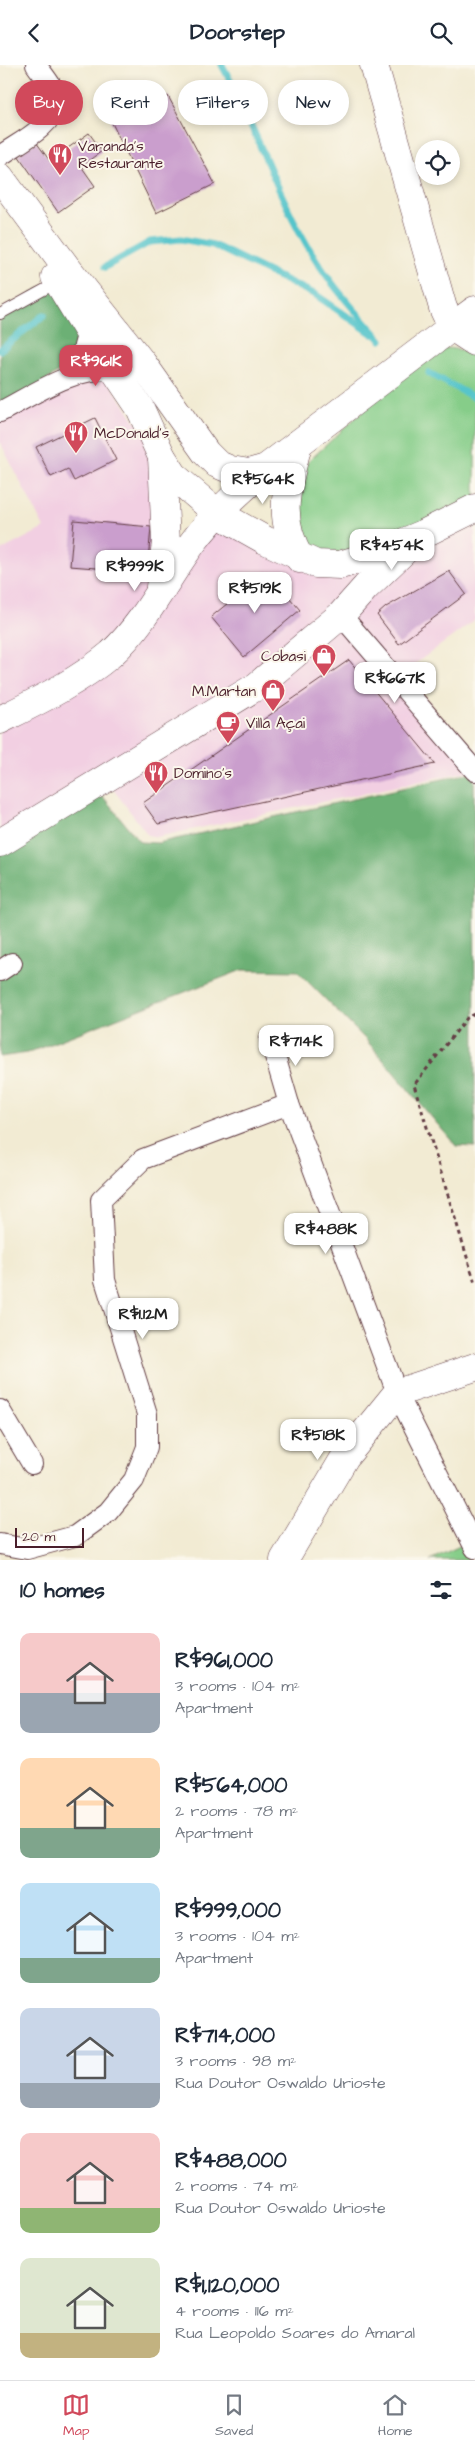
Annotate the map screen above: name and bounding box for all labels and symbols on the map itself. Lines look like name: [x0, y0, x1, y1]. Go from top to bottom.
place label: Varanda's Restaurante: [78, 136, 163, 174]
restaurant icon: Varanda's Restaurante: [47, 142, 73, 176]
pin: R$961K: [55, 345, 137, 387]
restaurant icon: McDonald's: [63, 420, 89, 454]
place label: McDonald's: [94, 423, 170, 444]
pin: R$564K: [222, 463, 304, 505]
pin: R$454K: [351, 529, 433, 571]
pin: R$999K: [94, 549, 176, 592]
pin: R$519K: [214, 571, 296, 614]
shop icon: Cobasi: [311, 643, 337, 677]
place label: Cobasi: [261, 646, 307, 667]
pin: R$667K: [354, 661, 436, 704]
shop icon: M.Martan: [260, 678, 286, 712]
place label: M.Martan: [192, 681, 256, 702]
cafe icon: Villa Açai: [215, 710, 241, 744]
place label: Villa Açai: [246, 713, 306, 734]
restaurant icon: Domino's: [143, 760, 169, 794]
place label: Domino's: [174, 763, 232, 784]
pin: R$714K: [255, 1025, 337, 1067]
pin: R$488K: [285, 1213, 367, 1255]
pin: R$1.12M: [97, 1297, 189, 1340]
pin: R$518K: [277, 1419, 359, 1461]
scale bar: [15, 1525, 84, 1548]

